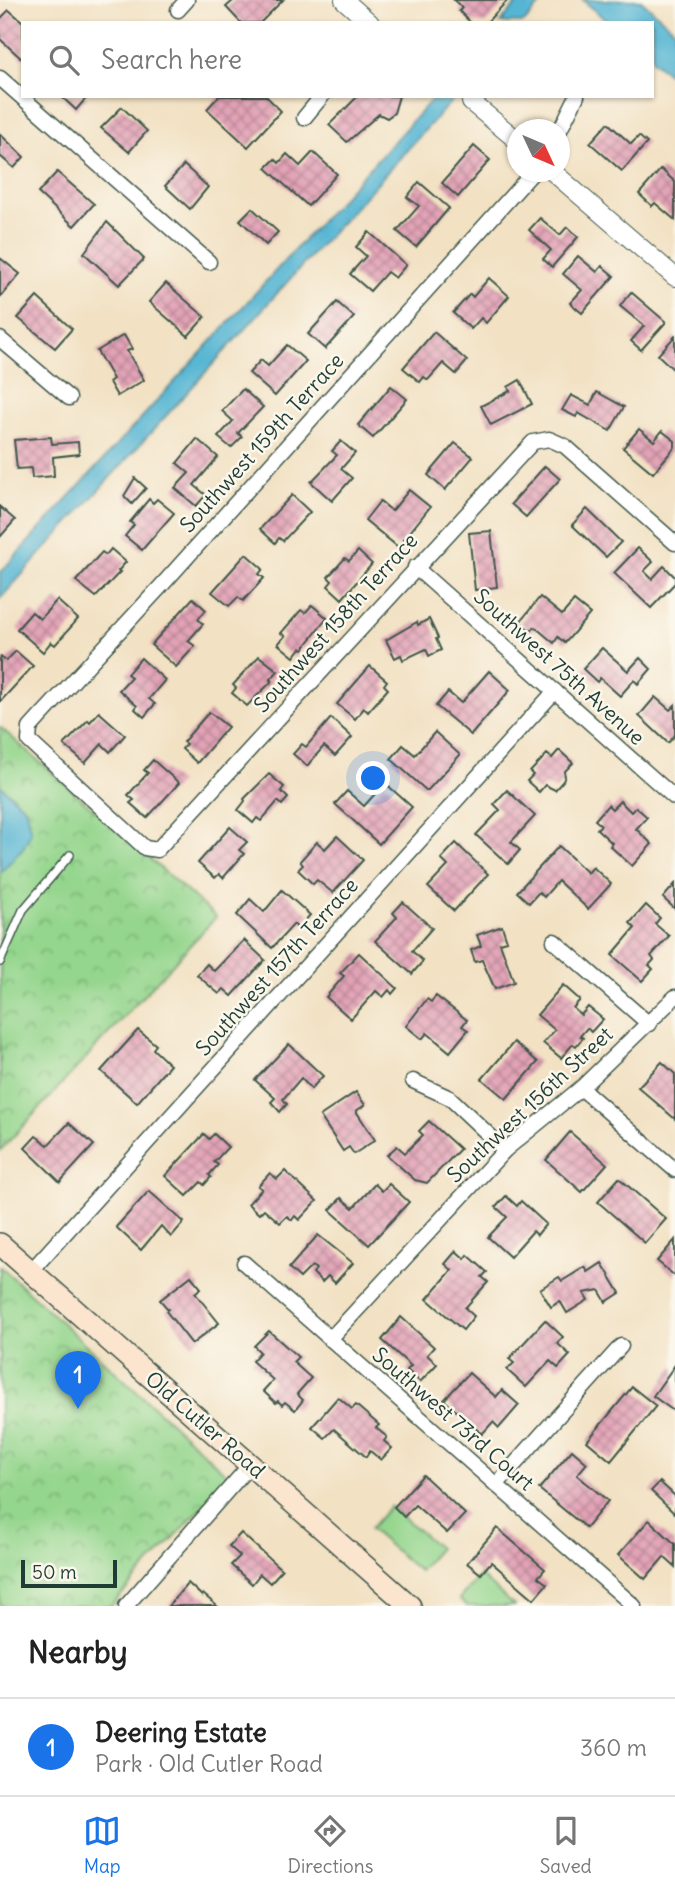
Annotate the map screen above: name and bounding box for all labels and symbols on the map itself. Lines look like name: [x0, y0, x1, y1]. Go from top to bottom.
north arrow: [507, 119, 570, 182]
street label: Southwest 159th Terrace: [174, 347, 349, 538]
street label: Southwest 158th Terrace: [248, 527, 423, 718]
street label: Southwest 75th Avenue: [468, 583, 651, 751]
your location: [356, 761, 390, 795]
street label: Southwest 157th Terrace: [190, 872, 364, 1061]
street label: Southwest 156th Street: [441, 1021, 618, 1189]
street label: Southwest 73rd Court: [367, 1341, 540, 1496]
pin: 1: [55, 1351, 101, 1409]
street label: Old Cutler Road: [140, 1365, 271, 1484]
scale bar: [21, 1557, 117, 1589]

